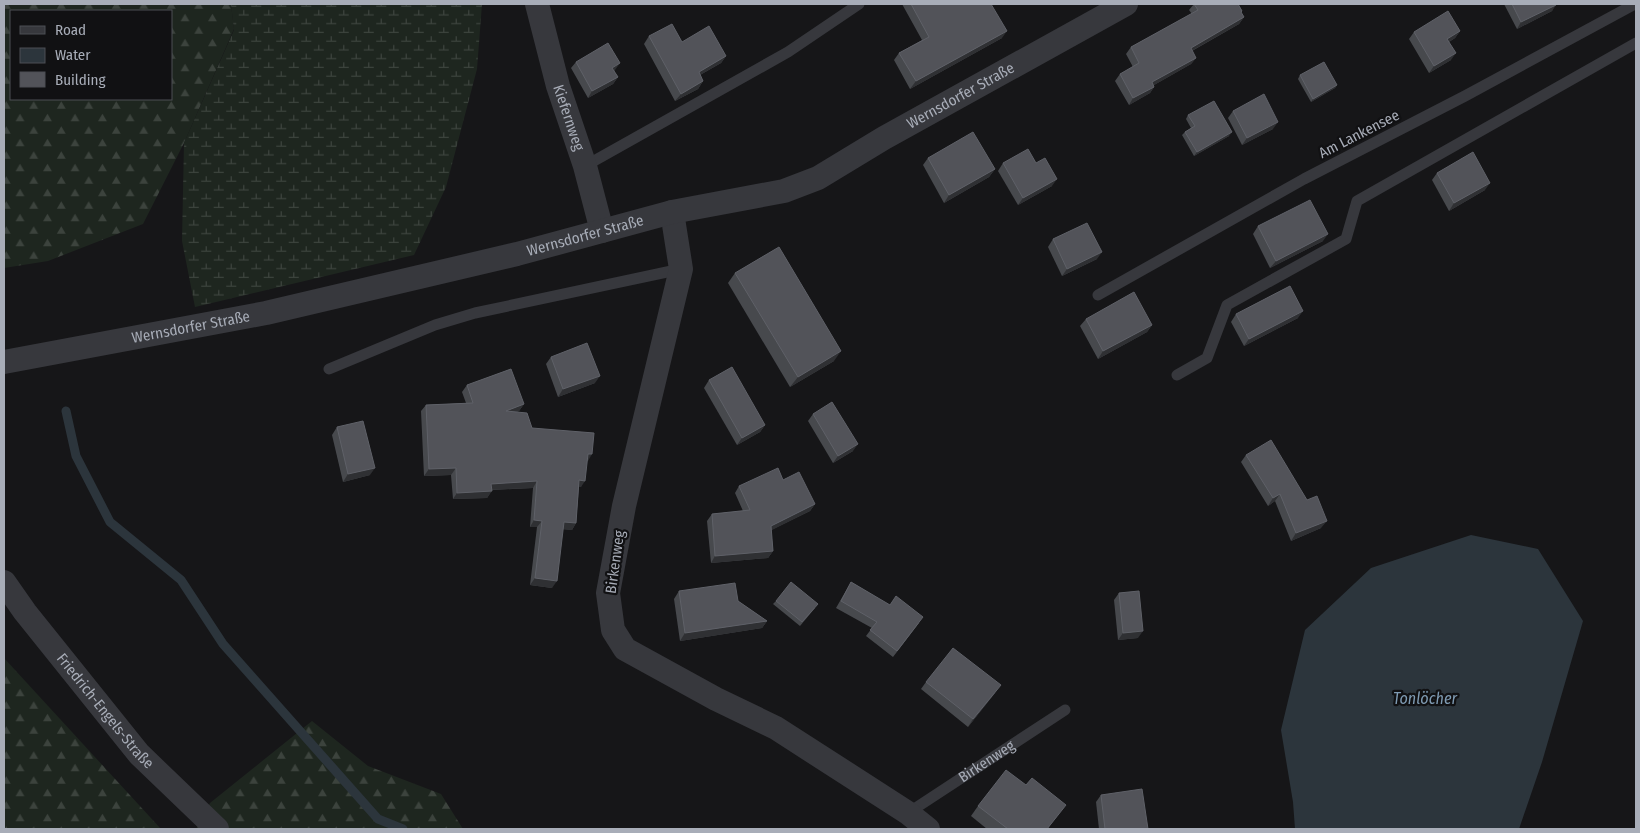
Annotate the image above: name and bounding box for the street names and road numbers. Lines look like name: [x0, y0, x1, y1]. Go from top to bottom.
street label: Wernsdorfer Straße: [904, 59, 1017, 133]
street label: Kiefernweg: [549, 82, 588, 153]
street label: Am Lankensee: [1316, 106, 1402, 162]
street label: Wernsdorfer Straße: [525, 211, 645, 260]
street label: Wernsdorfer Straße: [130, 307, 251, 347]
street label: Birkenweg: [602, 529, 628, 595]
street label: Friedrich-Engels-Straße: [53, 650, 158, 772]
street label: Birkenweg: [955, 736, 1018, 786]

